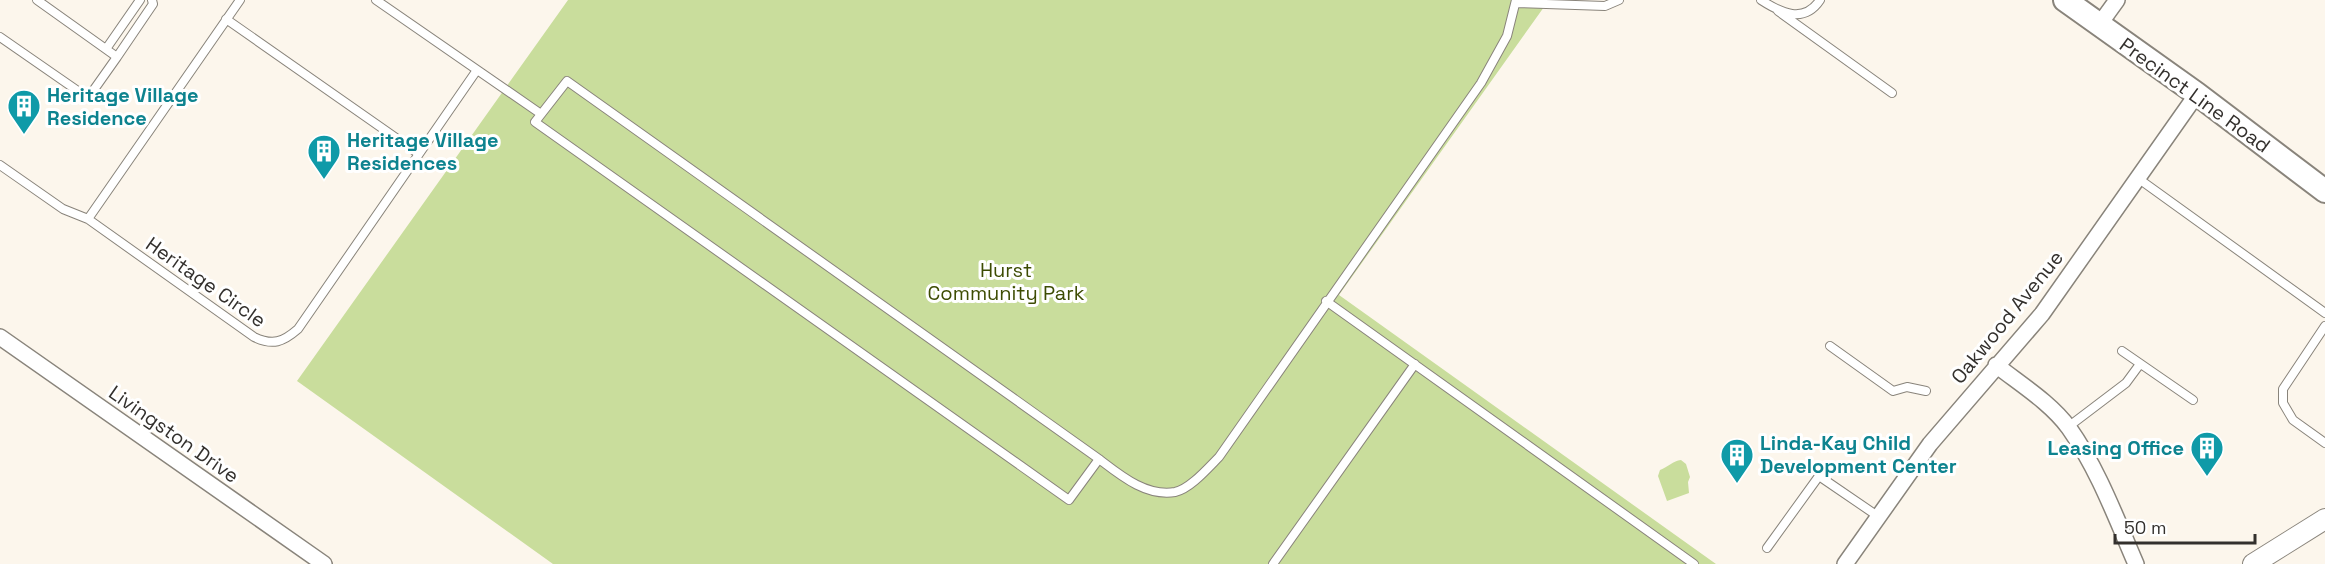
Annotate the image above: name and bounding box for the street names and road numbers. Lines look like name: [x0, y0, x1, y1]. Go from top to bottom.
street label: Precinct Line Road: [2114, 32, 2276, 158]
street label: Heritage Circle: [141, 231, 271, 333]
street label: Oakwood Avenue: [1945, 245, 2069, 389]
street label: Livingston Drive: [104, 379, 244, 489]

